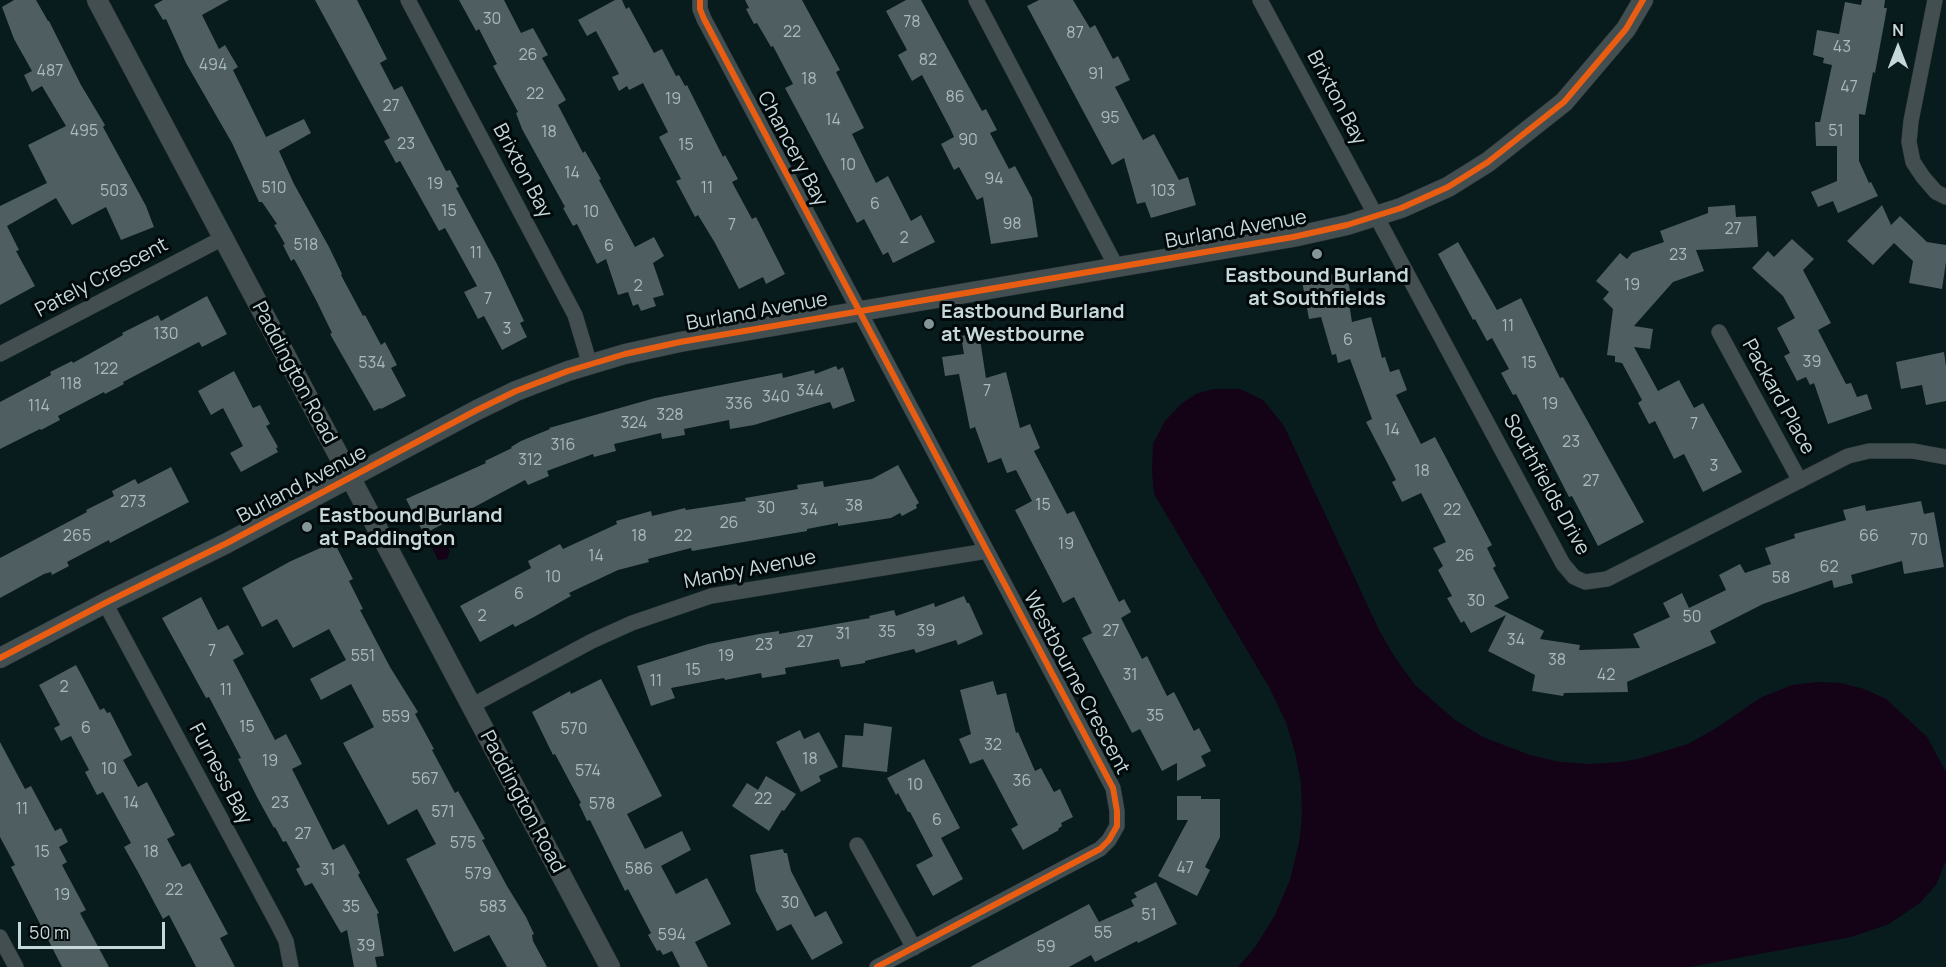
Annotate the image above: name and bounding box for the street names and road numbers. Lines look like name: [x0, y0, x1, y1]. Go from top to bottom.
street label: Brixton Bay: [1301, 47, 1371, 149]
street label: Chancery Bay: [752, 88, 832, 210]
street label: Brixton Bay: [487, 120, 557, 222]
street label: Burland Avenue: [1163, 206, 1309, 254]
street label: Pately Crescent: [32, 233, 172, 323]
street label: Burland Avenue: [684, 288, 830, 336]
street label: Paddington Road: [246, 298, 342, 448]
street label: Packard Place: [1736, 335, 1820, 459]
street label: Southfields Drive: [1497, 410, 1595, 560]
street label: Burland Avenue: [233, 441, 371, 529]
street label: Manby Avenue: [682, 545, 818, 595]
street label: Westbourne Crescent: [1018, 588, 1134, 778]
street label: Furness Bay: [183, 719, 257, 829]
street label: Paddington Road: [474, 727, 570, 877]

